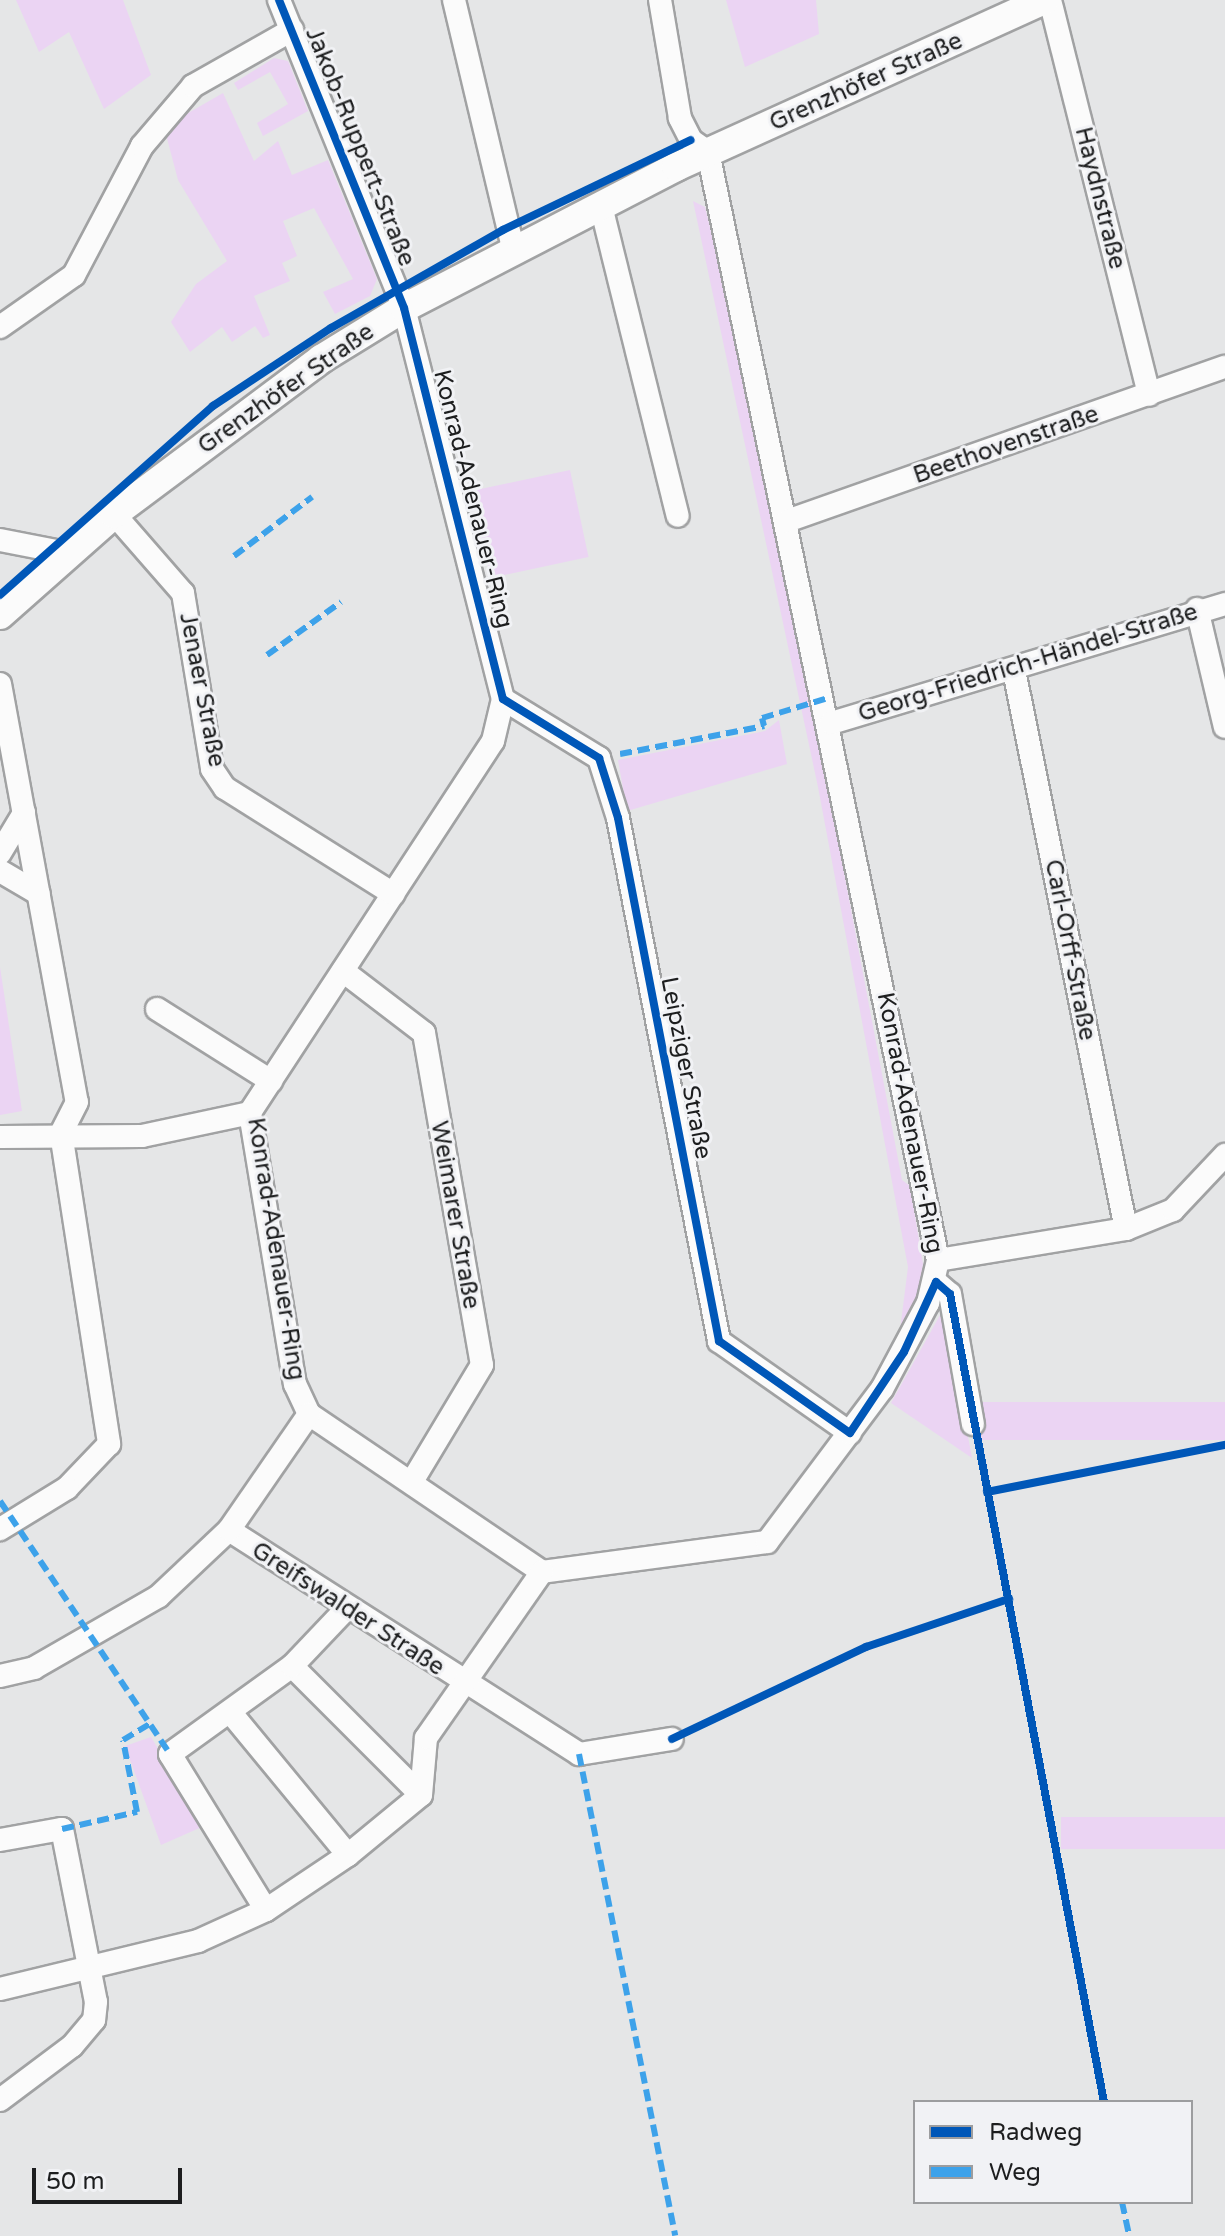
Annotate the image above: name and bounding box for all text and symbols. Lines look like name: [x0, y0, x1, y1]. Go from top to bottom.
street label: Jakob-Ruppert-Straße: [299, 24, 421, 270]
street label: Grenzhöfer Straße: [765, 27, 967, 137]
street label: Haydnstraße: [1068, 124, 1132, 272]
street label: Grenzhöfer Straße: [193, 318, 379, 460]
street label: Konrad-Adenauer-Ring: [427, 367, 519, 631]
street label: Beethovenstraße: [910, 400, 1102, 490]
street label: Georg-Friedrich-Händel-Straße: [855, 598, 1201, 728]
street label: Jenaer Straße: [173, 611, 231, 769]
street label: Carl-Orff-Straße: [1038, 857, 1102, 1043]
street label: Leipziger Straße: [654, 975, 718, 1161]
street label: Konrad-Adenauer-Ring: [871, 990, 949, 1256]
street label: Konrad-Adenauer-Ring: [241, 1116, 311, 1382]
street label: Weimarer Straße: [424, 1119, 486, 1311]
street label: Greifswalder Straße: [246, 1536, 450, 1682]
legend: [913, 2100, 1193, 2204]
text: Radweg: [989, 2118, 1082, 2147]
scale bar: [36, 2152, 186, 2202]
text: Weg: [989, 2158, 1041, 2187]
text: 50 m: [46, 2167, 104, 2196]

